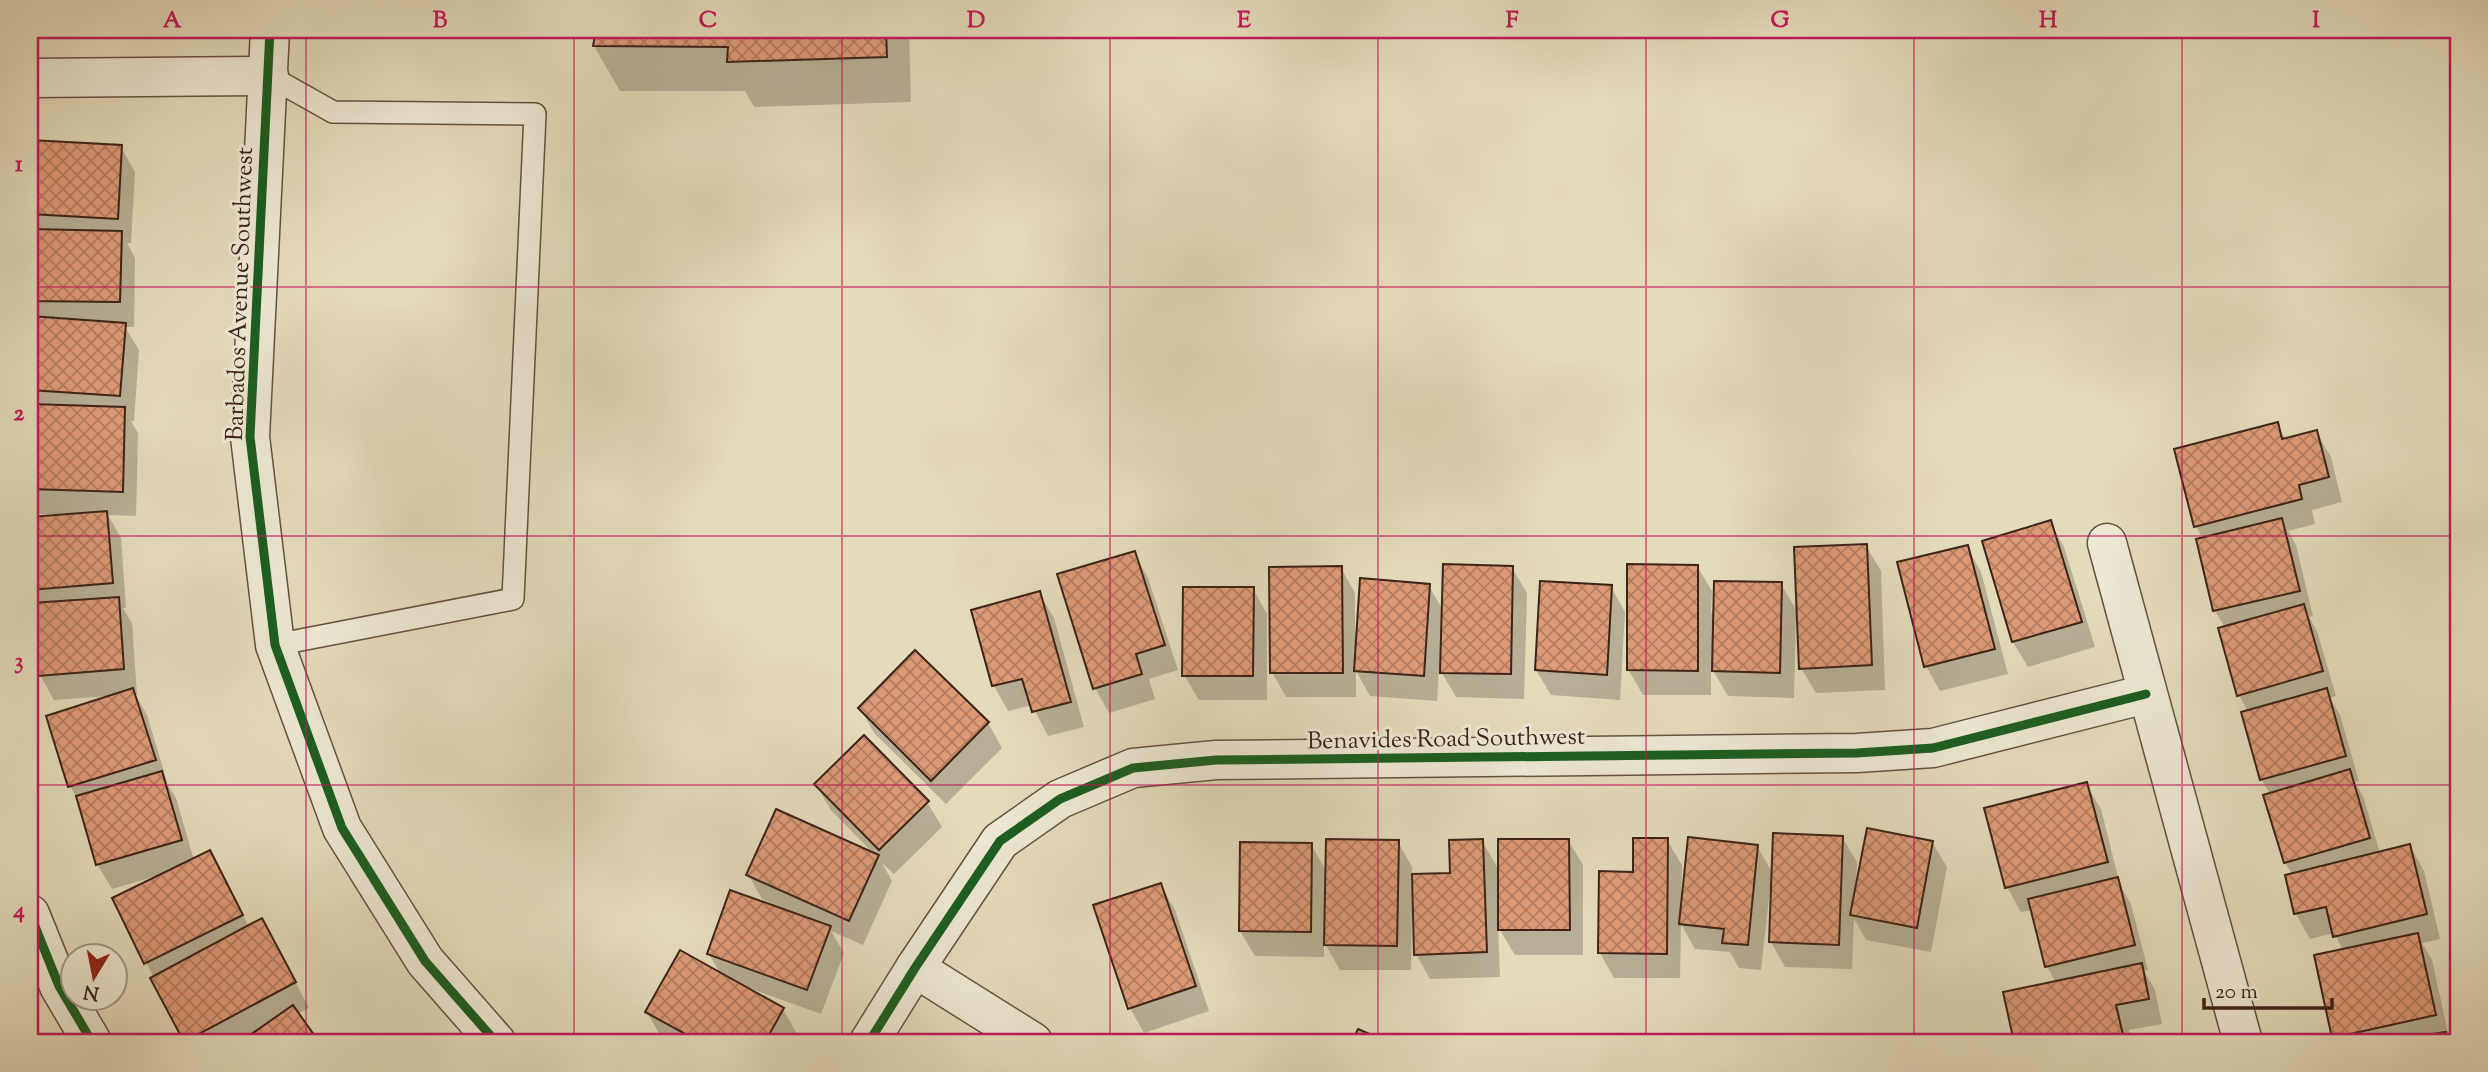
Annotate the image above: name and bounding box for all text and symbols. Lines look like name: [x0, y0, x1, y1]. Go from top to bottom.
text: A: [163, 5, 182, 38]
text: B: [433, 5, 448, 38]
text: C: [699, 5, 717, 38]
text: D: [967, 5, 985, 38]
text: E: [1237, 5, 1251, 38]
text: F: [1506, 5, 1519, 38]
text: G: [1771, 5, 1790, 38]
text: H: [2039, 5, 2058, 38]
text: I: [2312, 5, 2320, 38]
street label: Barbados Avenue Southwest: [219, 146, 263, 442]
text: 1: [15, 149, 23, 182]
text: 2: [14, 398, 25, 431]
text: 3: [14, 646, 24, 679]
street label: Benavides Road Southwest: [1307, 721, 1585, 759]
text: 4: [12, 895, 25, 928]
north arrow: [60, 942, 130, 1012]
scale bar: [2204, 967, 2332, 1011]
text: N: [82, 977, 101, 1006]
text: 20 m: [2215, 978, 2258, 1008]

